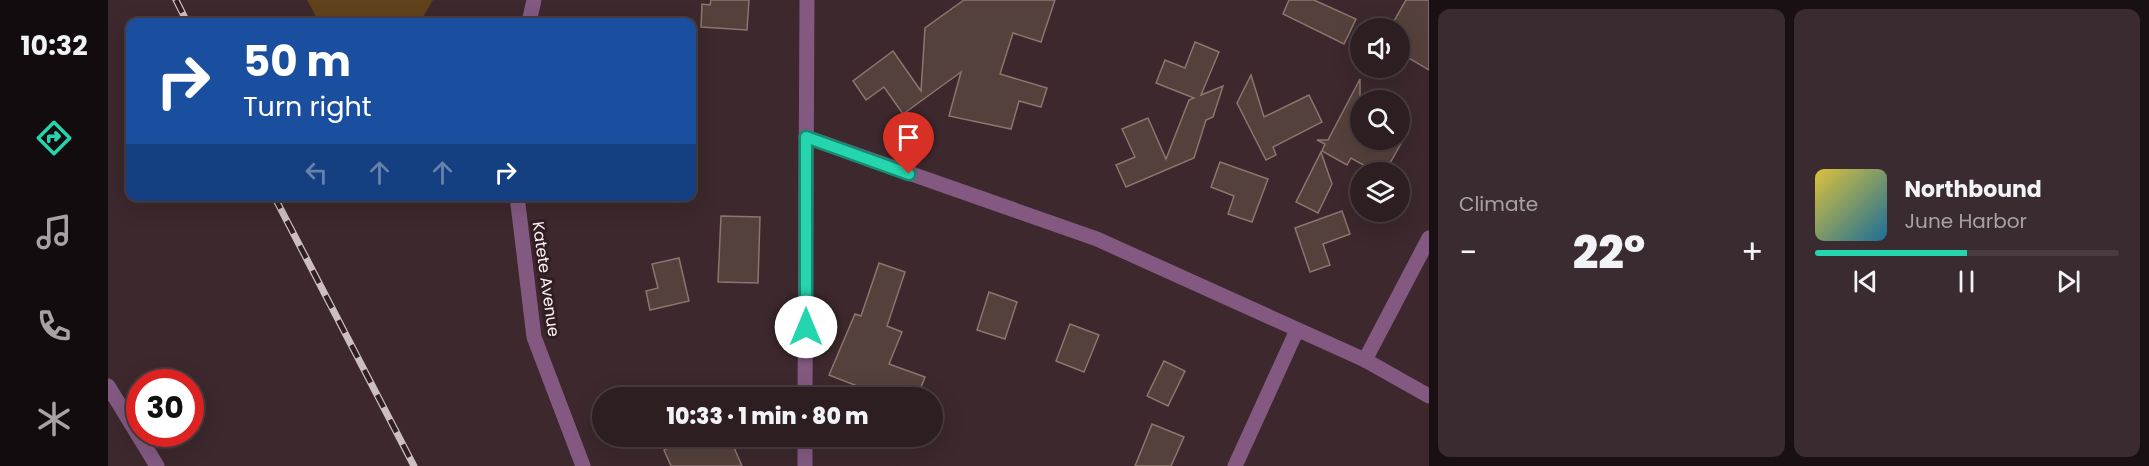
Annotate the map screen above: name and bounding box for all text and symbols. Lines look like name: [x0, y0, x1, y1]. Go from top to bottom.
map controls: [1350, 18, 1410, 222]
button: sound: [1350, 18, 1410, 78]
text: 10:32: [20, 27, 88, 64]
text: 50 m: [243, 32, 351, 91]
icon: right: [144, 42, 222, 120]
text: Turn right: [243, 88, 372, 125]
button: search: [1350, 90, 1410, 150]
pin: [883, 112, 934, 174]
icon: directions: [33, 117, 75, 159]
icon: arrive: [892, 121, 925, 154]
icon: left: [300, 156, 333, 189]
icon: ahead: [363, 156, 396, 189]
icon: ahead: [426, 156, 459, 189]
icon: right: [489, 156, 522, 189]
button: layers: [1350, 162, 1410, 222]
text: Northbound: [1905, 174, 2042, 205]
text: Climate: [1459, 190, 1538, 218]
text: June Harbor: [1905, 207, 2027, 235]
icon: music: [33, 211, 75, 253]
street label: Katete Avenue: [527, 220, 565, 338]
text: 22°: [1573, 221, 1645, 284]
text: −: [1459, 229, 1477, 276]
text: +: [1741, 229, 1763, 276]
icon: previous: [1849, 265, 1882, 298]
icon: pause: [1950, 265, 1983, 298]
icon: next: [2052, 265, 2085, 298]
position arrow: [774, 295, 838, 359]
icon: phone: [33, 305, 75, 347]
speed limit sign: 30: [126, 369, 204, 447]
icon: climate: [33, 398, 75, 440]
text: 10:33 · 1 min · 80 m: [666, 401, 869, 432]

